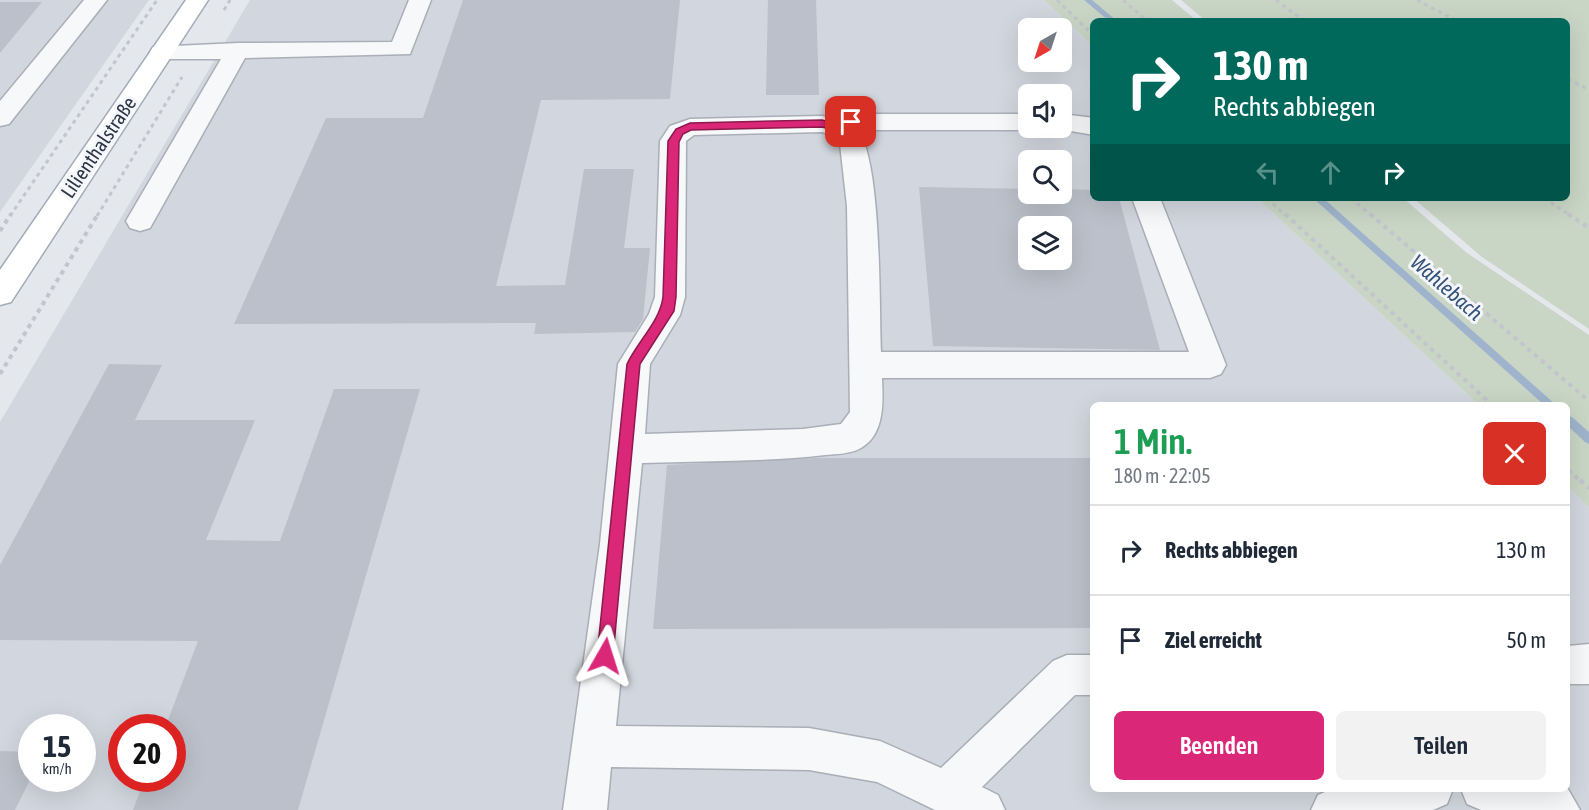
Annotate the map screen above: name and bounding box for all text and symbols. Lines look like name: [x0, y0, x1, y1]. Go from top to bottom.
north arrow: [1018, 18, 1072, 72]
map controls: [1018, 18, 1072, 270]
text: 130 m: [1213, 41, 1308, 89]
icon: right: [1114, 42, 1192, 120]
button: sound: [1018, 84, 1072, 138]
text: Rechts abbiegen: [1213, 91, 1376, 122]
street label: Lilienthalstraße: [56, 92, 140, 202]
pin: [825, 96, 876, 147]
icon: arrive: [834, 105, 867, 138]
button: search: [1018, 150, 1072, 204]
icon: left: [1251, 156, 1284, 189]
icon: ahead: [1314, 156, 1347, 189]
icon: right: [1377, 156, 1410, 189]
button: layers: [1018, 216, 1072, 270]
water label: Wahlebach: [1406, 249, 1488, 325]
text: 1 Min.: [1114, 420, 1192, 462]
button: close: [1483, 422, 1546, 485]
text: 180 m · 22:05: [1114, 464, 1211, 487]
icon: right: [1114, 534, 1147, 567]
text: Rechts abbiegen: [1165, 537, 1298, 563]
text: 130 m: [1496, 537, 1546, 563]
position arrow: [573, 624, 637, 688]
icon: arrive: [1114, 624, 1147, 657]
text: Ziel erreicht: [1165, 627, 1262, 653]
text: 50 m: [1506, 627, 1546, 653]
button: Beenden: [1114, 711, 1324, 780]
button: Teilen: [1336, 711, 1546, 780]
speed limit sign: 20: [108, 714, 186, 792]
text: 15: [43, 729, 71, 763]
text: km/h: [42, 760, 72, 777]

